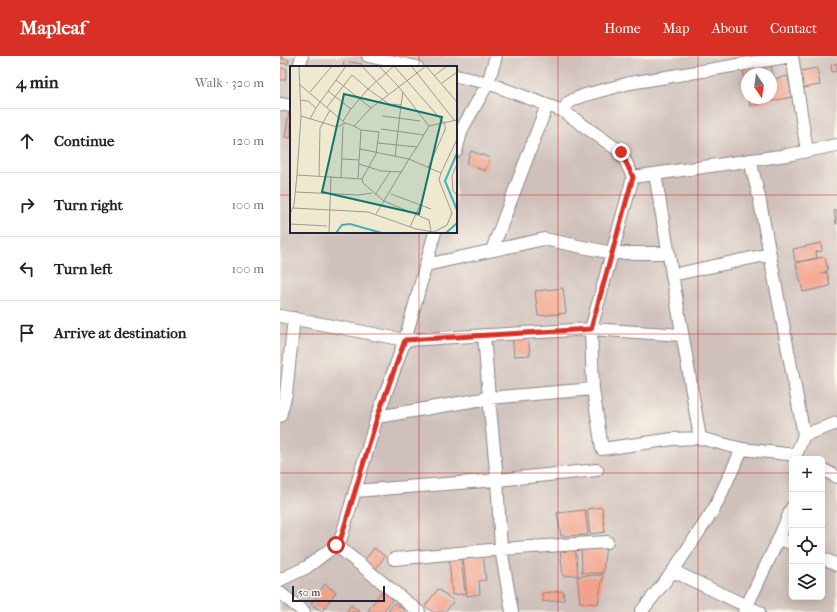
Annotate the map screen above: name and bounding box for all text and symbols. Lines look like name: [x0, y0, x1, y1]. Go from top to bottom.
text: Mapleaf: [20, 17, 86, 39]
text: Home: [604, 20, 641, 37]
text: Map: [663, 20, 690, 37]
text: About: [712, 20, 748, 37]
text: Contact: [770, 20, 817, 37]
inset map: [290, 66, 457, 233]
north arrow: [741, 68, 777, 104]
text: 4 min: [16, 72, 59, 92]
text: Walk · 320 m: [195, 75, 264, 90]
icon: ahead: [16, 130, 38, 152]
text: Continue: [54, 132, 114, 150]
text: 120 m: [232, 133, 264, 148]
route end: [612, 143, 630, 161]
icon: right: [16, 194, 38, 216]
text: Turn right: [54, 196, 123, 214]
text: 100 m: [231, 197, 264, 212]
icon: left: [16, 258, 38, 280]
text: Turn left: [54, 260, 112, 278]
text: 100 m: [231, 261, 264, 276]
icon: arrive: [16, 322, 38, 344]
text: Arrive at destination: [54, 324, 186, 342]
map controls: [789, 456, 825, 600]
button: +: [789, 456, 825, 492]
button: −: [789, 492, 825, 528]
button: locate: [789, 528, 825, 564]
route start: [327, 536, 345, 554]
button: layers: [789, 564, 825, 600]
scale bar: [292, 584, 385, 603]
text: 50 m: [298, 586, 320, 599]

